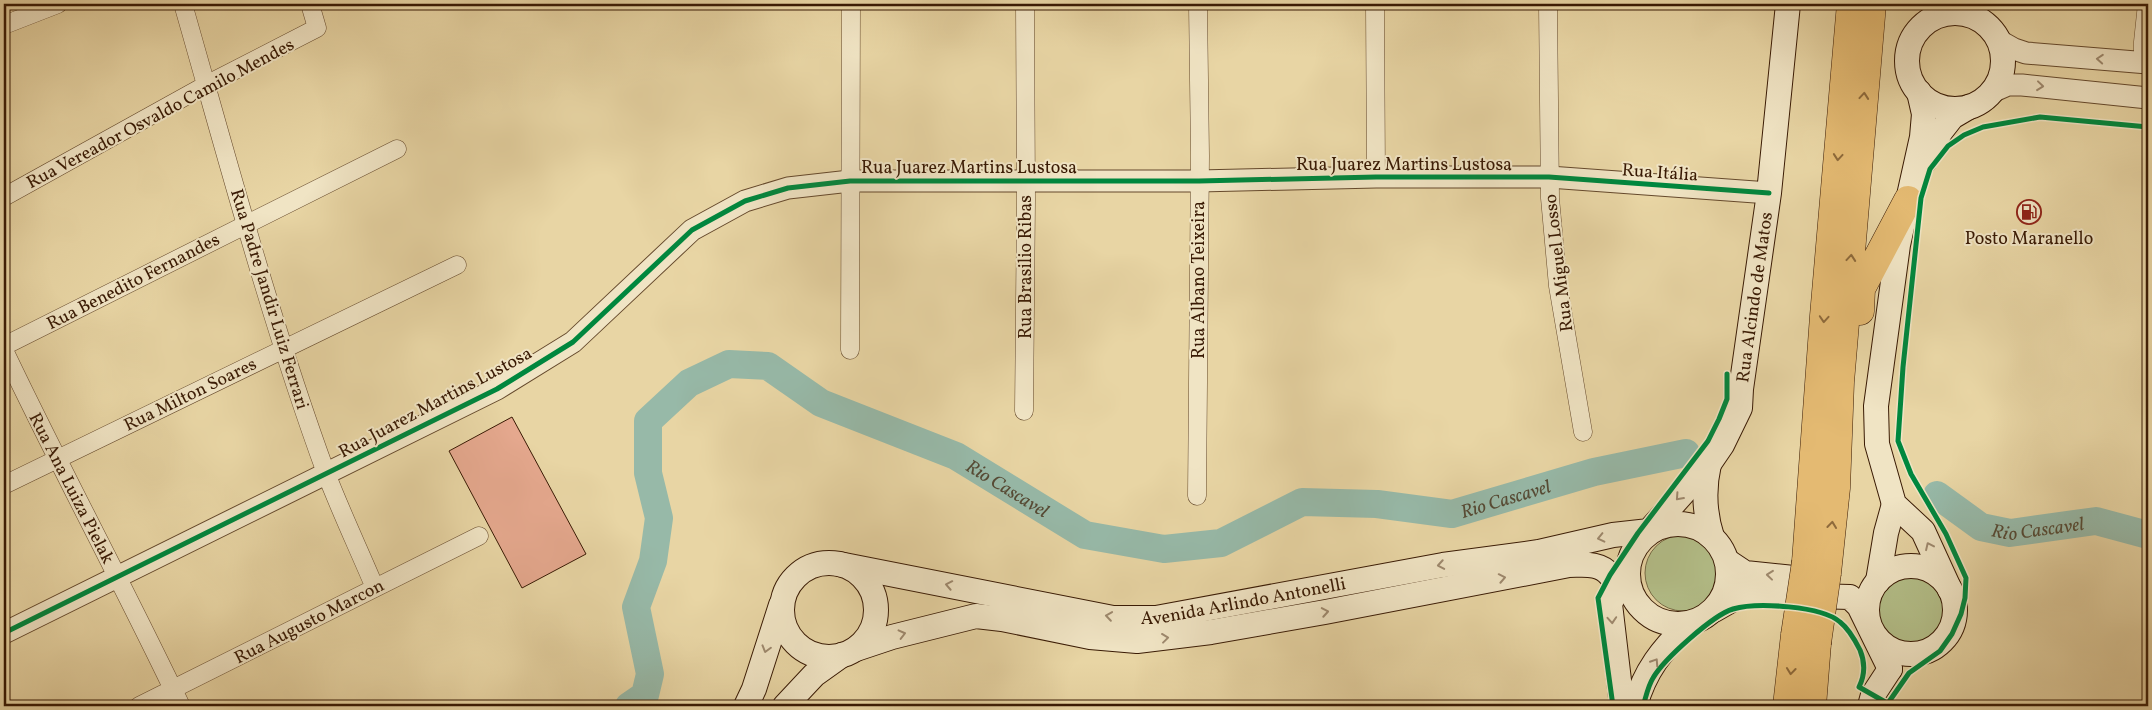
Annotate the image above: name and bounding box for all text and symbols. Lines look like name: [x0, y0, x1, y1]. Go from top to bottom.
street label: Rua Vereador Osvaldo Camilo Mendes: [22, 33, 299, 196]
one-way arrow: [2095, 53, 2103, 64]
one-way arrow: [2036, 81, 2044, 92]
one-way arrow: [1859, 92, 1870, 100]
street label: Rua Juarez Martins Lustosa: [1296, 153, 1512, 178]
one-way arrow: [1833, 153, 1844, 161]
street label: Rua Juarez Martins Lustosa: [861, 156, 1077, 181]
street label: Rua Itália: [1621, 158, 1699, 189]
street label: Rua Padre Jandir Luiz Ferrari: [223, 186, 314, 413]
street label: Rua Miguel Losso: [1539, 192, 1580, 333]
street label: Rua Brasilio Ribas: [1014, 195, 1039, 339]
fuel station icon: Posto Maranello: [2016, 199, 2042, 225]
street label: Rua Albano Teixeira: [1187, 201, 1212, 359]
street label: Rua Alcindo de Matos: [1731, 211, 1780, 384]
place label: Posto Maranello: [1965, 227, 2093, 252]
street label: Rua Benedito Fernandes: [43, 228, 224, 337]
one-way arrow: [1845, 254, 1856, 262]
one-way arrow: [1819, 315, 1830, 323]
street label: Rua Juarez Martins Lustosa: [334, 342, 537, 465]
street label: Rua Milton Soares: [120, 352, 261, 438]
street label: Rua Ana Luiza Pielak: [22, 409, 120, 569]
water label: Rio Cascavel: [960, 454, 1053, 525]
water label: Rio Cascavel: [1458, 474, 1554, 526]
one-way arrow: [1676, 492, 1685, 501]
water label: Rio Cascavel: [1989, 512, 2086, 548]
one-way arrow: [1826, 521, 1837, 529]
one-way arrow: [1597, 532, 1606, 543]
one-way arrow: [1926, 542, 1936, 551]
one-way arrow: [1437, 560, 1446, 570]
one-way arrow: [1766, 570, 1774, 581]
street label: Avenida Arlindo Antonelli: [1141, 572, 1348, 632]
one-way arrow: [1498, 573, 1507, 583]
street label: Rua Augusto Marcon: [230, 574, 389, 671]
one-way arrow: [945, 580, 954, 590]
one-way arrow: [1321, 607, 1330, 617]
one-way arrow: [1104, 612, 1113, 622]
one-way arrow: [1606, 617, 1617, 625]
one-way arrow: [898, 629, 907, 640]
one-way arrow: [1161, 633, 1169, 644]
one-way arrow: [762, 645, 772, 653]
one-way arrow: [1648, 659, 1658, 668]
one-way arrow: [1786, 667, 1797, 675]

